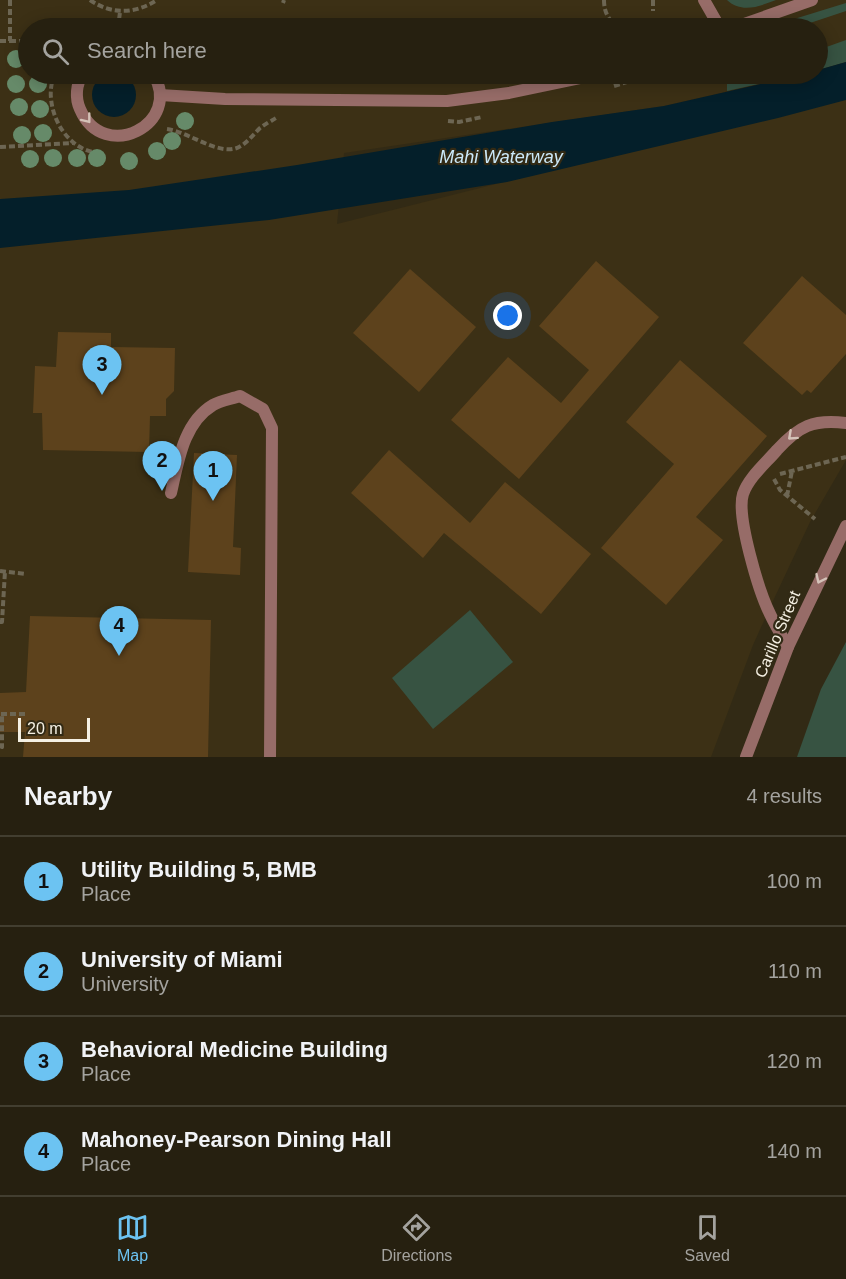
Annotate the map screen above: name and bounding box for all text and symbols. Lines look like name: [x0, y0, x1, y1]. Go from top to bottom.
search box: [18, 18, 828, 84]
icon: search: [39, 35, 72, 68]
text: Search here: [87, 38, 207, 63]
one-way arrow: [80, 113, 91, 124]
water label: Mahi Waterway: [439, 147, 564, 167]
your location: [493, 301, 522, 330]
pin: 3: [82, 346, 122, 395]
one-way arrow: [788, 429, 798, 440]
pin: 2: [142, 442, 182, 491]
pin: 1: [194, 452, 232, 501]
one-way arrow: [815, 572, 827, 583]
street label: Carillo Street: [752, 588, 804, 680]
pin: 4: [100, 606, 138, 656]
scale bar: [18, 715, 90, 742]
text: 20 m: [27, 720, 63, 737]
text: Nearby: [24, 781, 112, 811]
text: 4 results: [746, 785, 822, 807]
text: Utility Building 5, BMB: [81, 857, 317, 882]
text: 1: [38, 870, 49, 892]
text: 100 m: [766, 870, 822, 892]
text: Place: [81, 883, 131, 905]
text: University of Miami: [81, 947, 283, 972]
text: 2: [38, 960, 49, 982]
text: 110 m: [768, 960, 822, 982]
text: University: [81, 973, 169, 995]
text: Behavioral Medicine Building: [81, 1037, 388, 1062]
text: 3: [38, 1050, 49, 1072]
text: 120 m: [766, 1050, 822, 1072]
text: Place: [81, 1063, 131, 1085]
text: Mahoney-Pearson Dining Hall: [81, 1127, 392, 1152]
text: 4: [38, 1140, 49, 1162]
text: 140 m: [766, 1140, 822, 1162]
text: Place: [81, 1153, 131, 1175]
tab: Map: [116, 1211, 149, 1265]
tab: Directions: [381, 1211, 452, 1265]
tab: Saved: [685, 1211, 730, 1265]

